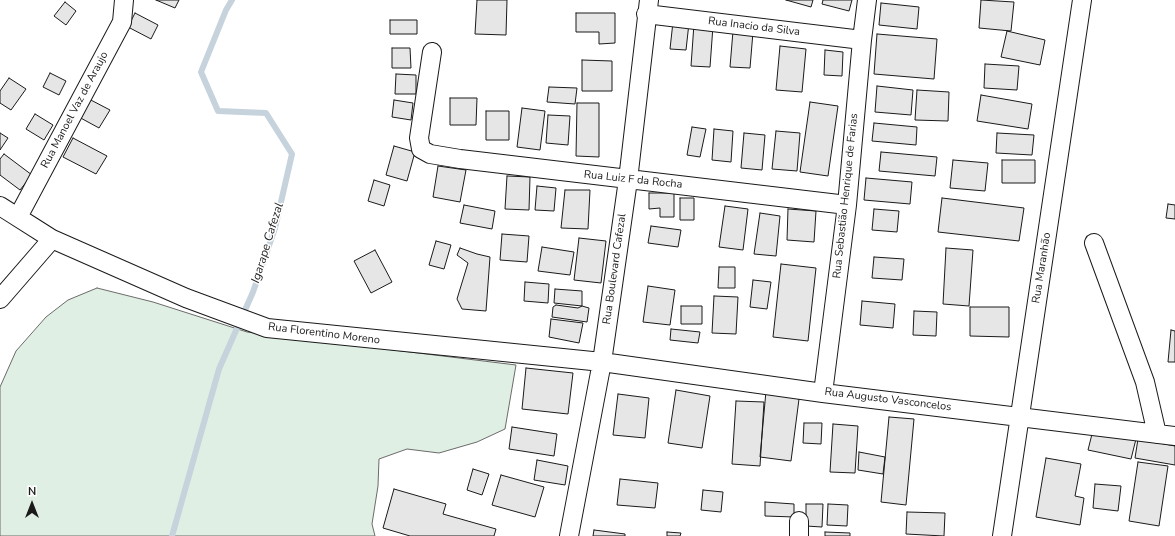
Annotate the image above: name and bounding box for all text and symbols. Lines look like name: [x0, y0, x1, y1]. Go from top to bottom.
street label: Rua Inacio da Silva: [707, 15, 801, 39]
street label: Rua Manoel Vaz de Araujo: [39, 49, 111, 171]
street label: Rua Sebastião Henrique de Farias: [831, 113, 861, 279]
street label: Rua Luiz F da Rocha: [583, 168, 683, 192]
water label: Igarape Cafezal: [249, 201, 287, 285]
street label: Rua Boulevard Cafezal: [601, 213, 629, 325]
street label: Rua Maranhão: [1030, 232, 1054, 304]
street label: Rua Florentino Moreno: [267, 321, 381, 347]
street label: Rua Augusto Vasconcelos: [824, 386, 952, 414]
north arrow: [12, 484, 52, 524]
text: N: [28, 484, 36, 499]

